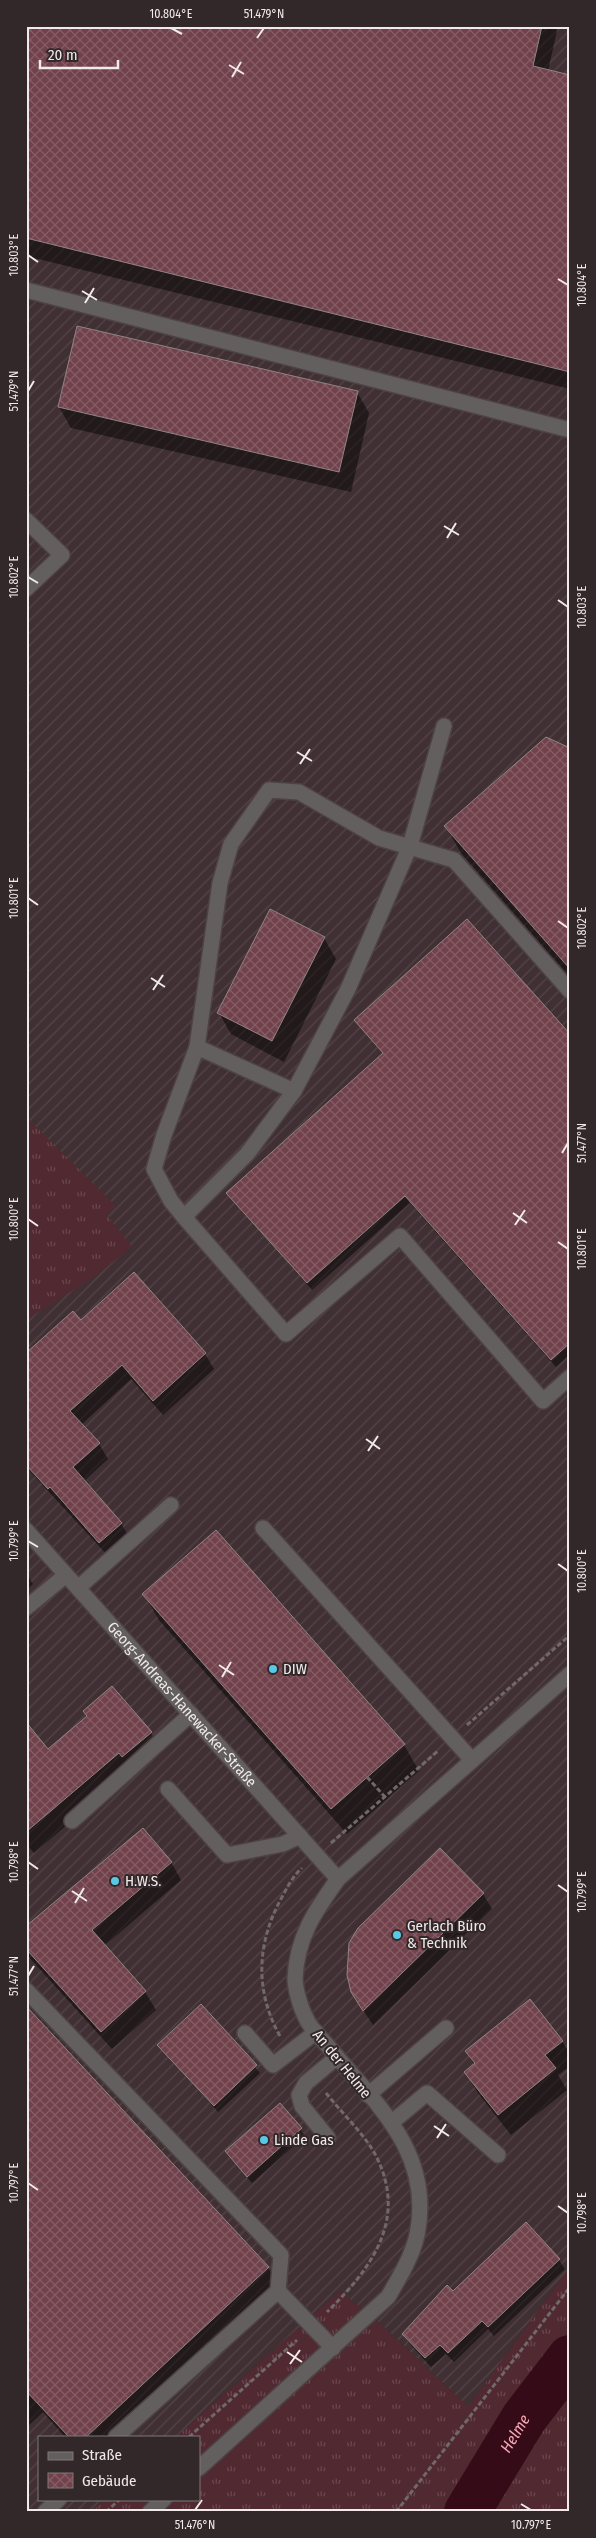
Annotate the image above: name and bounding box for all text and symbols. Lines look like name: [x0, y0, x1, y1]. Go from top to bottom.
text: 10.804°E: [150, 7, 193, 21]
text: 51.479°N: [244, 7, 284, 21]
scale bar: [40, 38, 118, 70]
text: 20 m: [48, 46, 78, 64]
text: 10.803°E: [7, 233, 21, 276]
text: 10.804°E: [575, 263, 589, 306]
text: 51.479°N: [7, 371, 21, 411]
text: 10.802°E: [7, 556, 21, 598]
text: 10.803°E: [575, 585, 589, 628]
text: 10.801°E: [7, 877, 21, 919]
text: 10.802°E: [575, 907, 589, 949]
text: 51.477°N: [575, 1123, 589, 1163]
text: 10.800°E: [7, 1197, 21, 1241]
text: 10.801°E: [575, 1228, 589, 1270]
text: 10.799°E: [7, 1520, 21, 1562]
text: 10.800°E: [575, 1549, 589, 1593]
street label: Georg-Andreas-Hanewacker-Straße: [103, 1618, 260, 1791]
place label: DIW: [283, 1660, 307, 1678]
marker: DIW: [267, 1663, 279, 1675]
text: 10.798°E: [7, 1841, 21, 1883]
text: 10.799°E: [575, 1871, 589, 1913]
place label: H.W.S.: [125, 1872, 161, 1890]
marker: H.W.S.: [109, 1875, 121, 1887]
place label: Gerlach Büro & Technik: [407, 1917, 486, 1952]
marker: Gerlach Büro & Technik: [391, 1929, 403, 1941]
text: 51.477°N: [7, 1956, 21, 1996]
street label: An der Helme: [309, 2026, 375, 2102]
place label: Linde Gas: [274, 2131, 334, 2149]
marker: Linde Gas: [258, 2134, 270, 2146]
text: 10.797°E: [7, 2163, 21, 2203]
text: 10.798°E: [575, 2192, 589, 2234]
water label: Helme: [496, 2411, 534, 2456]
legend: [38, 2436, 200, 2500]
text: Straße: [82, 2446, 122, 2464]
text: Gebäude: [82, 2472, 137, 2490]
text: 51.476°N: [175, 2518, 215, 2532]
text: 10.797°E: [511, 2518, 551, 2532]

